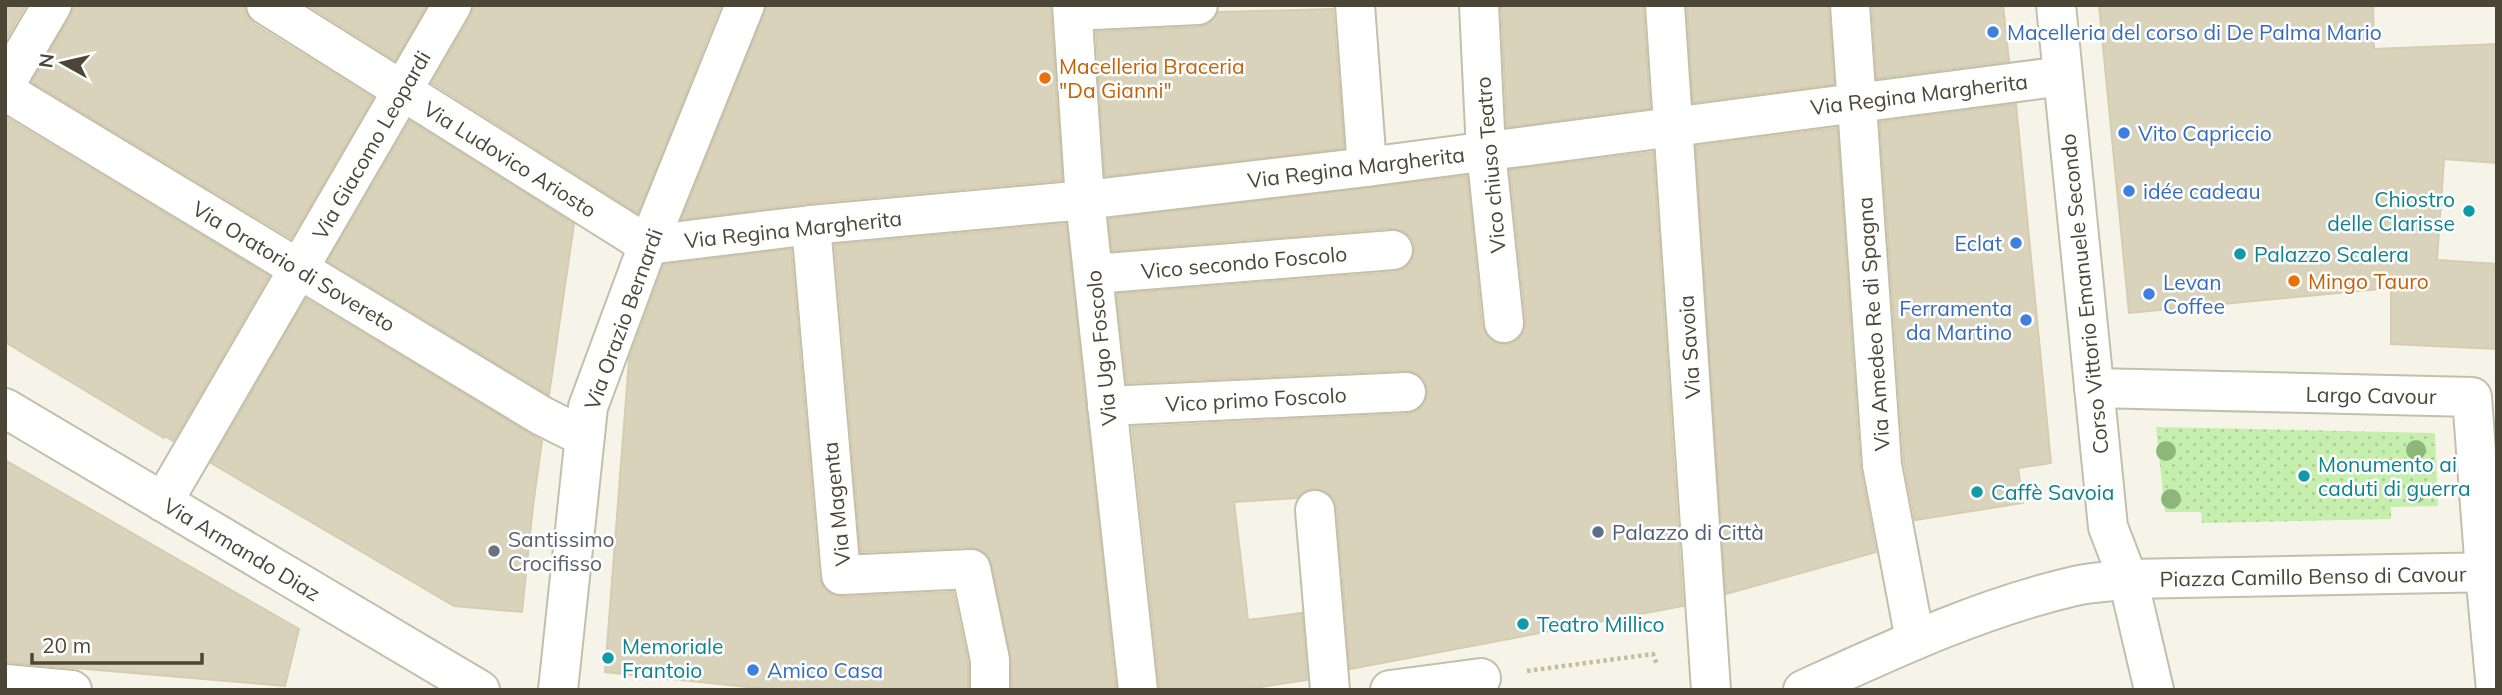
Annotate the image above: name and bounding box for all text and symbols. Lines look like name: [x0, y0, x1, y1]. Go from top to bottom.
place label: Macelleria del corso di De Palma Mario: [2007, 19, 2382, 45]
marker: Macelleria del corso di De Palma Mario: [1985, 24, 2001, 40]
north arrow: [28, 28, 98, 98]
street label: Via Giacomo Leopardi: [306, 46, 436, 244]
text: N: [33, 52, 59, 69]
place label: Macelleria Braceria "Da Gianni": [1059, 53, 1245, 103]
street label: Via Regina Margherita: [1809, 68, 2029, 120]
marker: Macelleria Braceria "Da Gianni": [1037, 70, 1053, 86]
street label: Vico chiuso Teatro: [1469, 76, 1511, 254]
street label: Via Ludovico Ariosto: [419, 95, 601, 223]
place label: Vito Capriccio: [2138, 120, 2272, 146]
marker: Vito Capriccio: [2116, 125, 2132, 141]
street label: Corso Vittorio Emanuele Secondo: [2054, 133, 2114, 455]
street label: Via Regina Margherita: [1246, 141, 1466, 193]
place label: idée cadeau: [2143, 178, 2261, 204]
marker: idée cadeau: [2121, 183, 2137, 199]
place label: Chiostro delle Clarisse: [2327, 186, 2455, 236]
street label: Via Oratorio di Sovereto: [188, 195, 400, 337]
street label: Via Amedeo Re di Spagna: [1851, 196, 1895, 452]
marker: Chiostro delle Clarisse: [2461, 203, 2477, 219]
street label: Via Regina Margherita: [683, 205, 903, 253]
street label: Via Orazio Bernardi: [578, 225, 668, 413]
place label: Eclat: [1954, 230, 2002, 256]
marker: Eclat: [2008, 235, 2024, 251]
street label: Vico secondo Foscolo: [1140, 240, 1348, 284]
place label: Palazzo Scalera: [2254, 241, 2409, 267]
marker: Palazzo Scalera: [2232, 246, 2248, 262]
place label: Mingo Tauro: [2308, 268, 2429, 294]
street label: Via Ugo Foscolo: [1080, 269, 1122, 427]
place label: Levan Coffee: [2163, 269, 2225, 319]
marker: Mingo Tauro: [2286, 273, 2302, 289]
marker: Levan Coffee: [2141, 286, 2157, 302]
street label: Via Savoia: [1672, 294, 1706, 400]
place label: Ferramenta da Martino: [1899, 295, 2012, 345]
marker: Ferramenta da Martino: [2018, 312, 2034, 328]
street label: Vico primo Foscolo: [1165, 381, 1347, 417]
street label: Largo Cavour: [2305, 381, 2437, 409]
street label: Via Magenta: [817, 441, 855, 567]
place label: Monumento ai caduti di guerra: [2318, 451, 2470, 501]
marker: Monumento ai caduti di guerra: [2296, 468, 2312, 484]
place label: Caffè Savoia: [1991, 479, 2114, 505]
marker: Caffè Savoia: [1969, 484, 1985, 500]
street label: Via Armando Diaz: [159, 492, 325, 606]
place label: Palazzo di Città: [1612, 519, 1764, 545]
marker: Palazzo di Città: [1590, 524, 1606, 540]
place label: Santissimo Crocifisso: [508, 526, 615, 576]
marker: Santissimo Crocifisso: [486, 543, 502, 559]
street label: Piazza Camillo Benso di Cavour: [2159, 560, 2467, 592]
place label: Teatro Millico: [1537, 611, 1665, 637]
marker: Teatro Millico: [1515, 616, 1531, 632]
scale bar: [32, 622, 201, 666]
text: 20 m: [42, 632, 91, 658]
place label: Memoriale Frantoio: [622, 633, 724, 683]
marker: Memoriale Frantoio: [600, 650, 616, 666]
place label: Amico Casa: [767, 657, 883, 683]
marker: Amico Casa: [745, 662, 761, 678]

